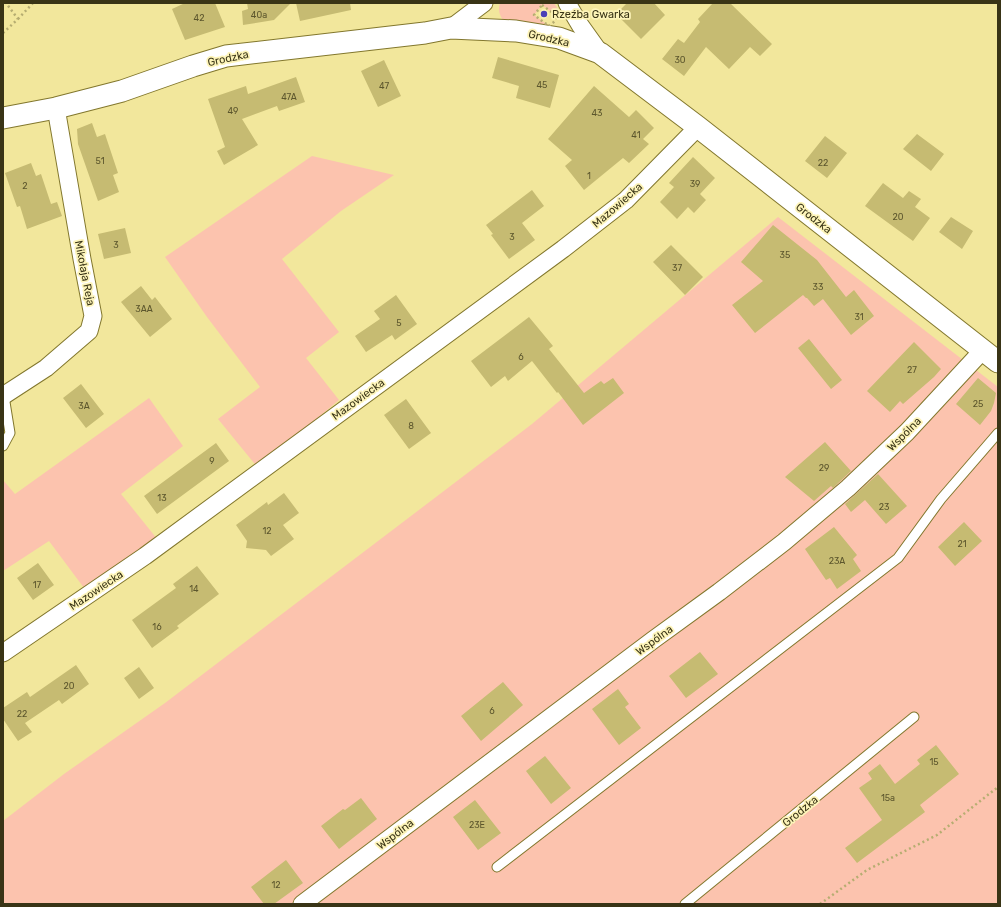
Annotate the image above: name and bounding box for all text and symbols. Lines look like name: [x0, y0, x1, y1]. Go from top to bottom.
place label: Rzeźba Gwarka: [552, 8, 630, 21]
marker: Rzeźba Gwarka: [539, 9, 549, 19]
house number: 40a: [251, 10, 267, 20]
house number: 42: [194, 13, 204, 23]
street label: Grodzka: [527, 27, 571, 50]
street label: Grodzka: [206, 48, 250, 69]
house number: 30: [674, 55, 686, 65]
house number: 45: [537, 80, 547, 90]
house number: 47: [379, 81, 389, 91]
house number: 47A: [281, 92, 297, 102]
house number: 49: [228, 106, 238, 116]
house number: 43: [592, 108, 603, 118]
house number: 41: [631, 130, 641, 140]
house number: 51: [95, 156, 105, 166]
house number: 22: [818, 158, 828, 168]
house number: 1: [587, 171, 591, 181]
house number: 39: [690, 179, 700, 189]
street label: Mazowiecka: [590, 180, 645, 231]
house number: 2: [22, 181, 28, 191]
street label: Grodzka: [793, 200, 834, 236]
house number: 20: [893, 212, 904, 222]
house number: 3: [509, 232, 515, 242]
street label: Mikołaja Reja: [72, 239, 97, 307]
house number: 3: [113, 240, 119, 250]
house number: 35: [780, 250, 790, 260]
house number: 37: [672, 263, 682, 273]
house number: 33: [813, 282, 823, 292]
house number: 3AA: [135, 304, 153, 314]
house number: 31: [854, 312, 864, 322]
house number: 5: [396, 318, 402, 328]
house number: 6: [518, 352, 524, 362]
house number: 27: [907, 365, 917, 375]
street label: Mazowiecka: [329, 376, 387, 423]
house number: 25: [973, 399, 983, 409]
house number: 3A: [78, 401, 90, 411]
street label: Wspólna: [885, 415, 924, 454]
house number: 8: [408, 421, 414, 431]
house number: 9: [209, 456, 215, 466]
house number: 29: [819, 463, 829, 473]
house number: 13: [157, 493, 167, 503]
house number: 23: [879, 502, 889, 512]
house number: 12: [262, 526, 272, 536]
house number: 21: [957, 539, 967, 549]
house number: 23A: [829, 556, 845, 566]
street label: Mazowiecka: [67, 568, 126, 613]
house number: 17: [33, 580, 42, 590]
house number: 14: [189, 584, 199, 594]
house number: 16: [152, 622, 162, 632]
street label: Wspólna: [633, 623, 675, 658]
house number: 20: [64, 681, 75, 691]
house number: 6: [489, 706, 495, 716]
house number: 22: [17, 709, 27, 719]
house number: 15: [929, 757, 939, 767]
street label: Grodzka: [780, 793, 821, 830]
house number: 15a: [881, 793, 895, 803]
street label: Wspólna: [374, 816, 416, 852]
house number: 23E: [469, 820, 485, 830]
house number: 12: [271, 880, 281, 890]

